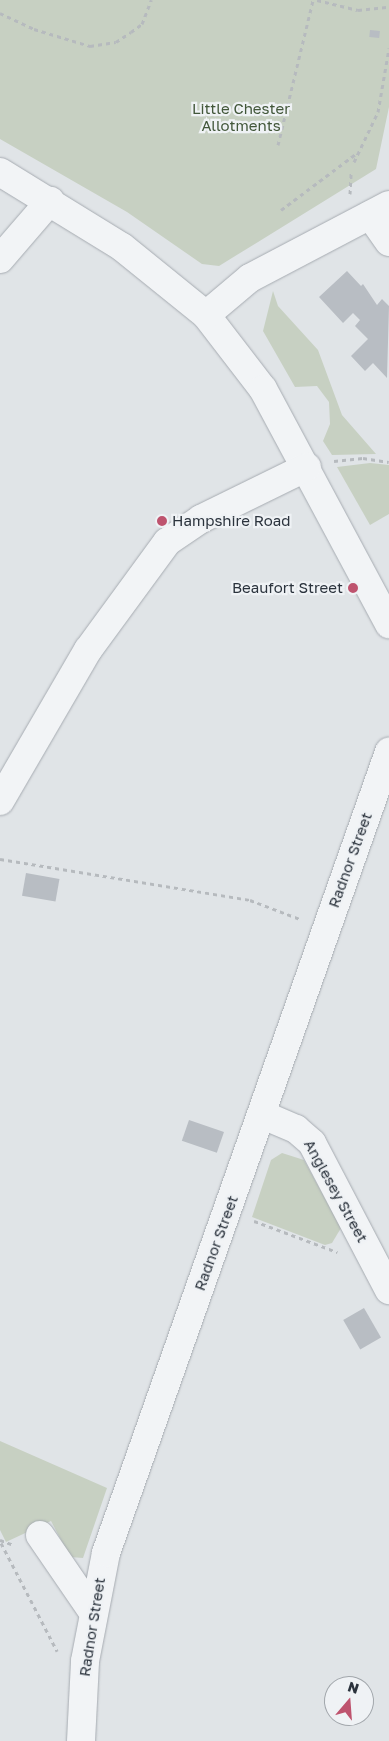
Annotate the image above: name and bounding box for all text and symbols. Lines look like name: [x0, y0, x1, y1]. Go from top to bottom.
park label: Little Chester Allotments: [192, 99, 290, 134]
place label: Hampshire Road: [172, 512, 290, 530]
marker: Hampshire Road: [156, 515, 168, 527]
place label: Beaufort Street: [232, 579, 343, 597]
marker: Beaufort Street: [347, 582, 359, 594]
street label: Radnor Street: [324, 810, 376, 910]
street label: Anglesey Street: [300, 1136, 372, 1246]
street label: Radnor Street: [190, 1193, 242, 1293]
street label: Radnor Street: [75, 1576, 109, 1678]
north arrow: [324, 1676, 374, 1726]
text: N: [346, 1677, 361, 1697]

